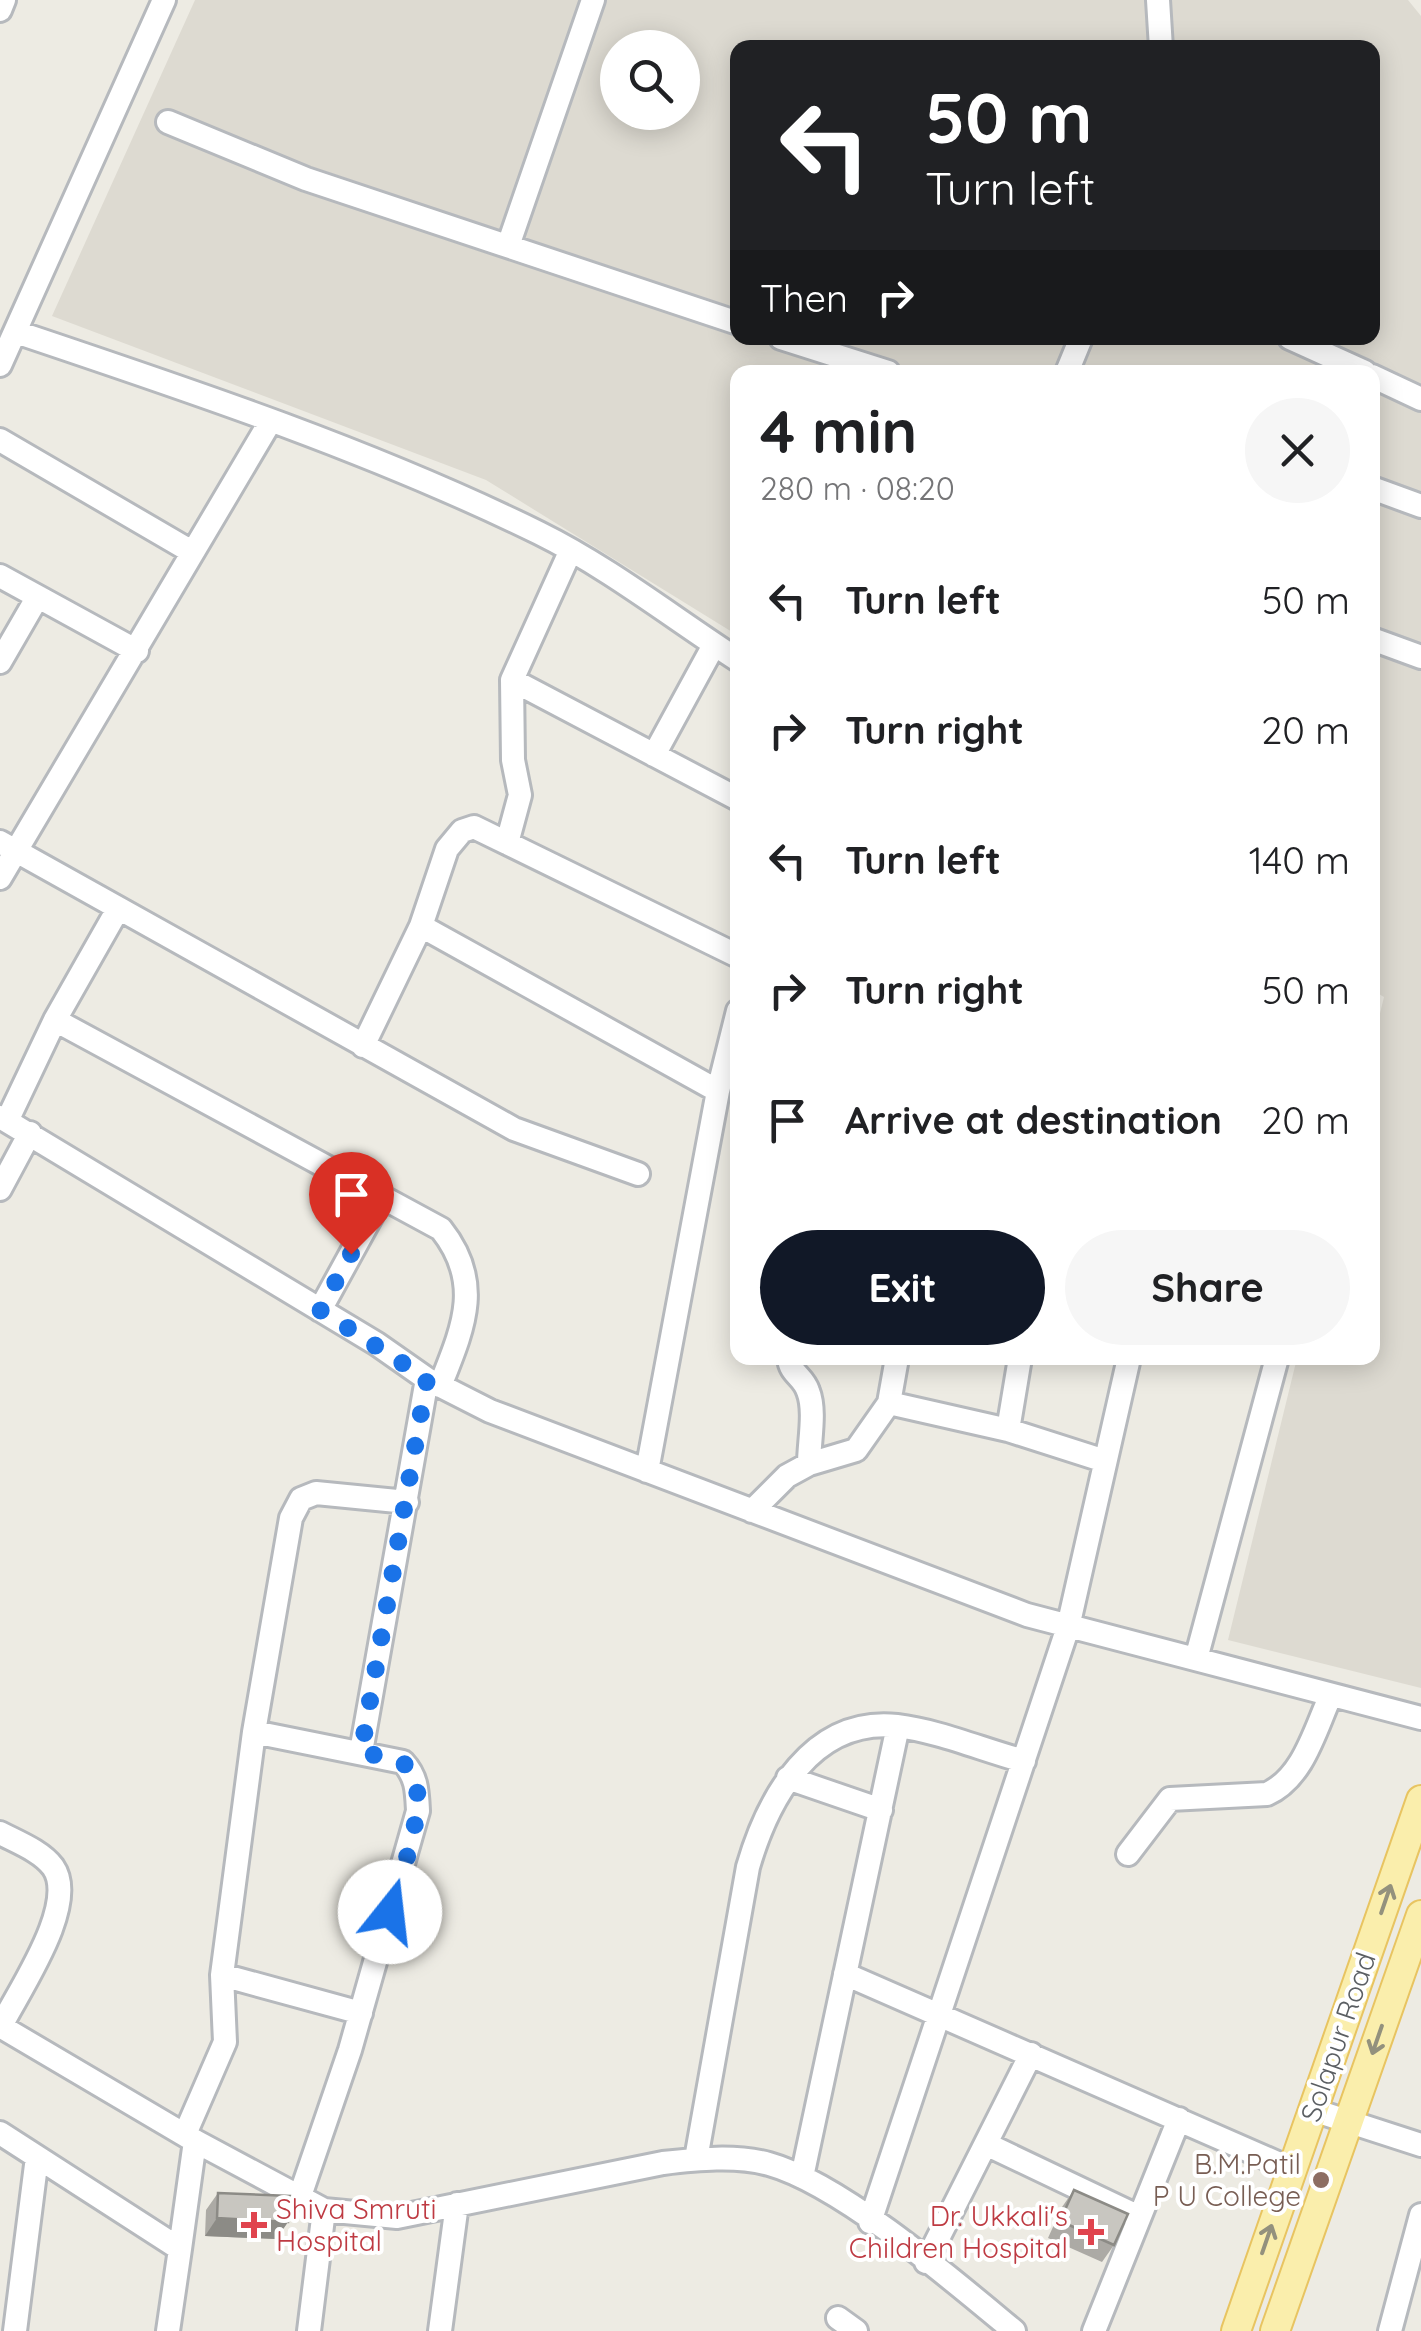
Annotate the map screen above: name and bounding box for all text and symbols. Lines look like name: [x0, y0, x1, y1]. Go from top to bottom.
map controls: [600, 30, 700, 130]
button: search: [600, 30, 700, 130]
text: 50 m: [925, 73, 1092, 161]
icon: left: [760, 80, 890, 210]
text: Turn left: [925, 160, 1095, 216]
icon: right: [868, 270, 923, 325]
text: Then: [760, 274, 848, 322]
text: 4 min: [760, 393, 917, 468]
button: close: [1245, 398, 1350, 503]
text: 280 m · 08:20: [760, 468, 955, 508]
icon: left: [760, 573, 815, 628]
text: Turn left: [845, 576, 1001, 624]
text: 50 m: [1262, 576, 1350, 624]
icon: right: [760, 703, 815, 758]
text: Turn right: [845, 706, 1024, 754]
text: 20 m: [1261, 706, 1350, 754]
icon: left: [760, 833, 815, 888]
text: Turn left: [845, 836, 1001, 884]
text: 140 m: [1249, 836, 1350, 884]
icon: right: [760, 963, 815, 1018]
text: Turn right: [845, 966, 1024, 1014]
text: 50 m: [1262, 966, 1350, 1014]
icon: arrive: [760, 1093, 815, 1148]
text: Arrive at destination: [845, 1096, 1222, 1144]
text: 20 m: [1261, 1096, 1350, 1144]
pin: [309, 1152, 394, 1255]
icon: arrive: [324, 1167, 379, 1222]
button: Exit: [760, 1230, 1045, 1345]
button: Share: [1065, 1230, 1350, 1345]
position arrow: [338, 1860, 442, 1964]
one-way arrow: [1379, 1884, 1397, 1916]
street label: Solapur Road: [1292, 1948, 1383, 2126]
one-way arrow: [1367, 2023, 1385, 2055]
place label: B.M.Patil P U College: [1153, 2146, 1301, 2213]
marker: B.M.Patil P U College: [1310, 2169, 1332, 2191]
place label: Shiva Smruti Hospital: [276, 2191, 436, 2258]
place label: Dr. Ukkali's Children Hospital: [849, 2198, 1068, 2265]
marker: Shiva Smruti Hospital: [241, 2212, 267, 2238]
marker: Dr. Ukkali's Children Hospital: [1078, 2219, 1104, 2245]
one-way arrow: [1259, 2224, 1277, 2255]

